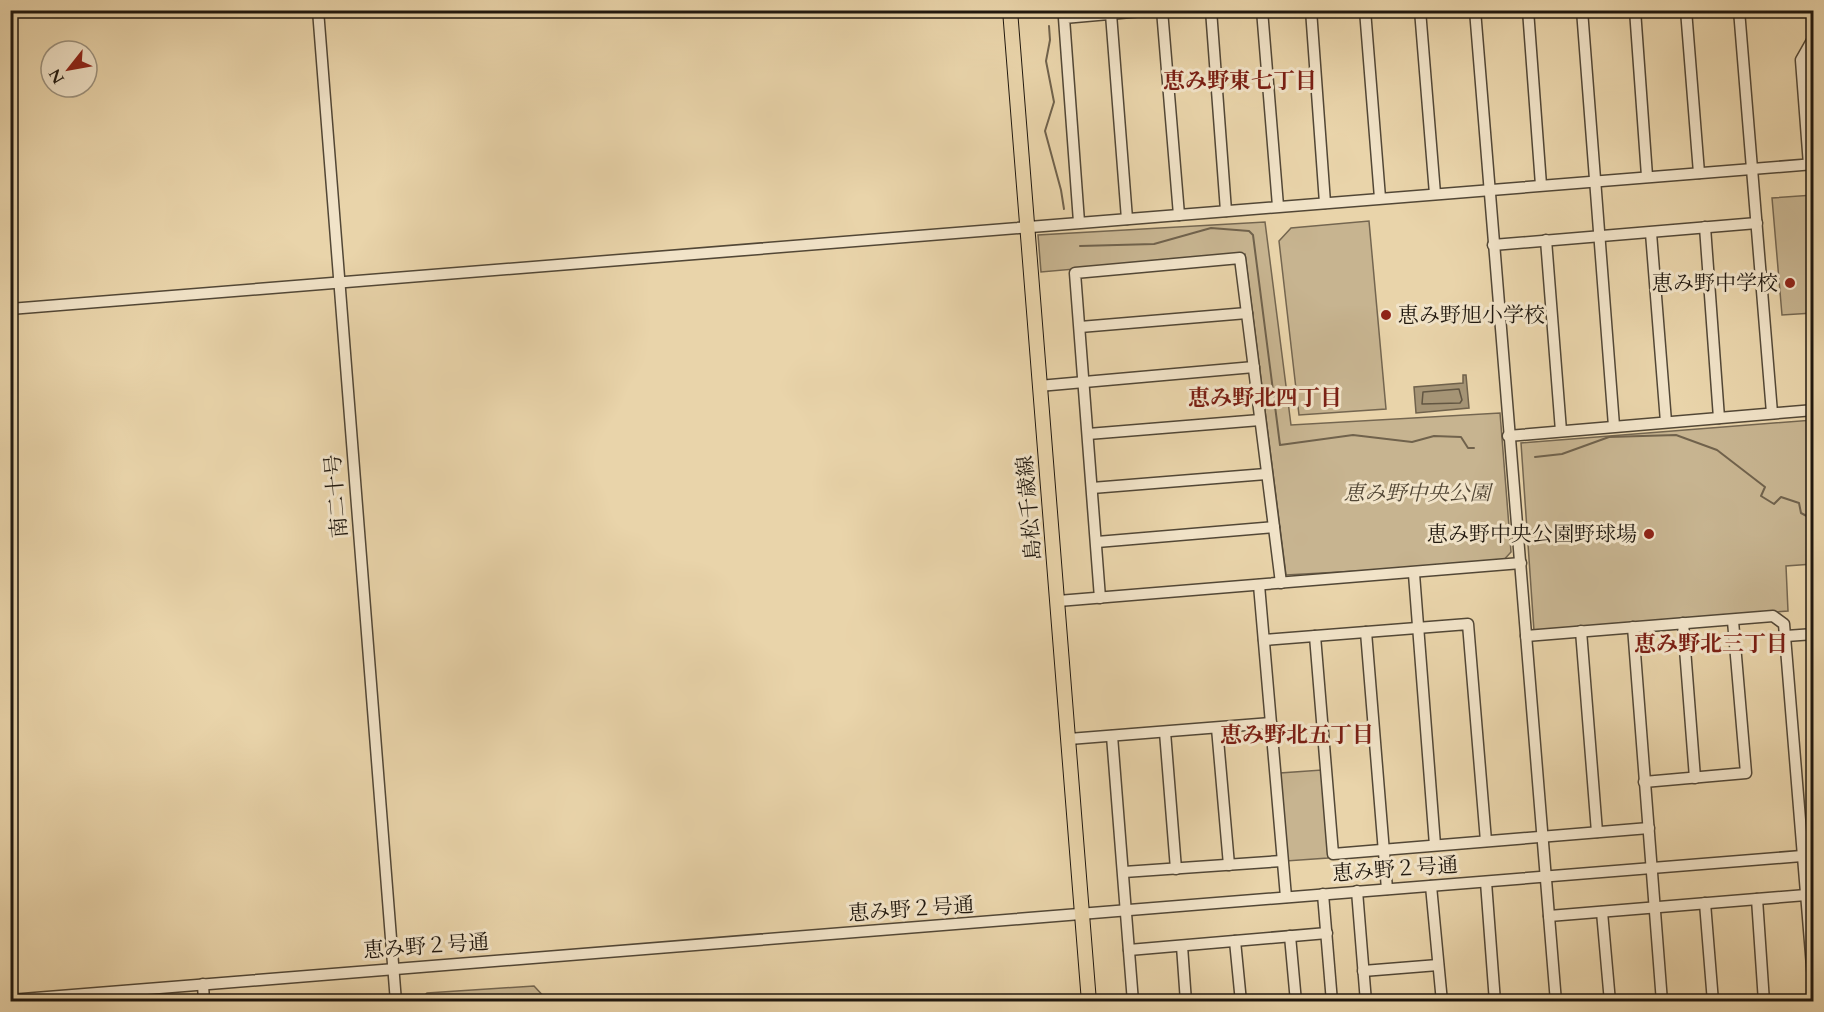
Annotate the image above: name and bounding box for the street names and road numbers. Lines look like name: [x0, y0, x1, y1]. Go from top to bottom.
street label: 南二十号: [318, 453, 355, 539]
street label: 島松千歳線: [1010, 454, 1049, 562]
street label: 恵み野２号通: [1331, 851, 1459, 888]
street label: 恵み野２号通: [847, 891, 975, 928]
street label: 恵み野２号通: [362, 928, 490, 965]

